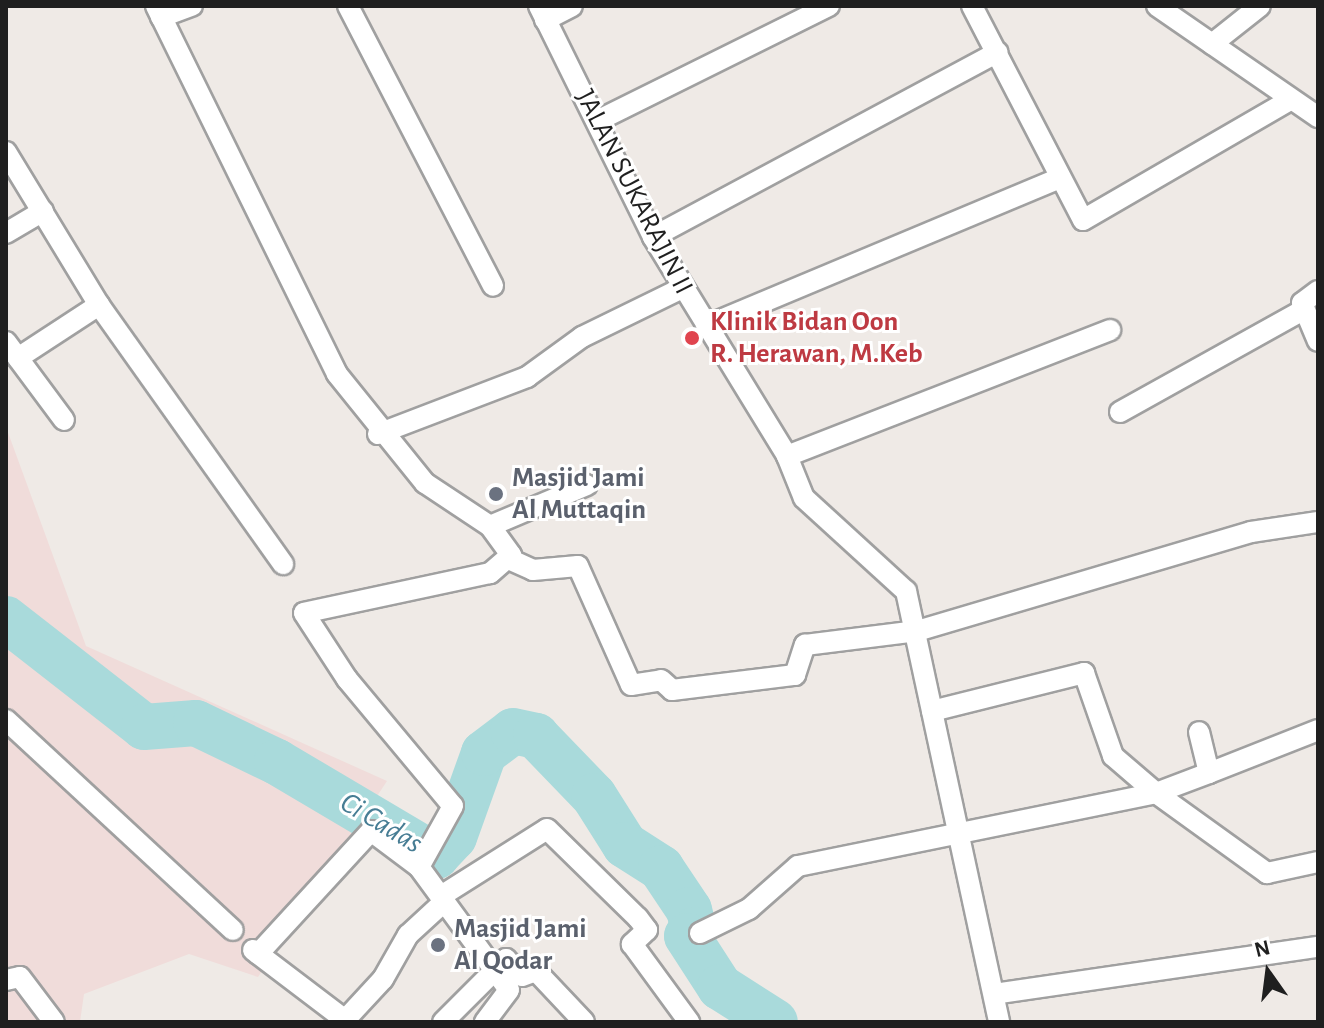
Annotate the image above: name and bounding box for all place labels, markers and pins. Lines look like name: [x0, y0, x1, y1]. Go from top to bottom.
place label: Klinik Bidan Oon R. Herawan, M.Keb: [710, 305, 923, 371]
marker: Klinik Bidan Oon R. Herawan, M.Keb: [681, 327, 703, 349]
place label: Masjid Jami Al Muttaqin: [512, 461, 646, 527]
marker: Masjid Jami Al Muttaqin: [487, 485, 505, 503]
place label: Masjid Jami Al Qodar: [454, 912, 587, 978]
marker: Masjid Jami Al Qodar: [429, 936, 447, 954]

